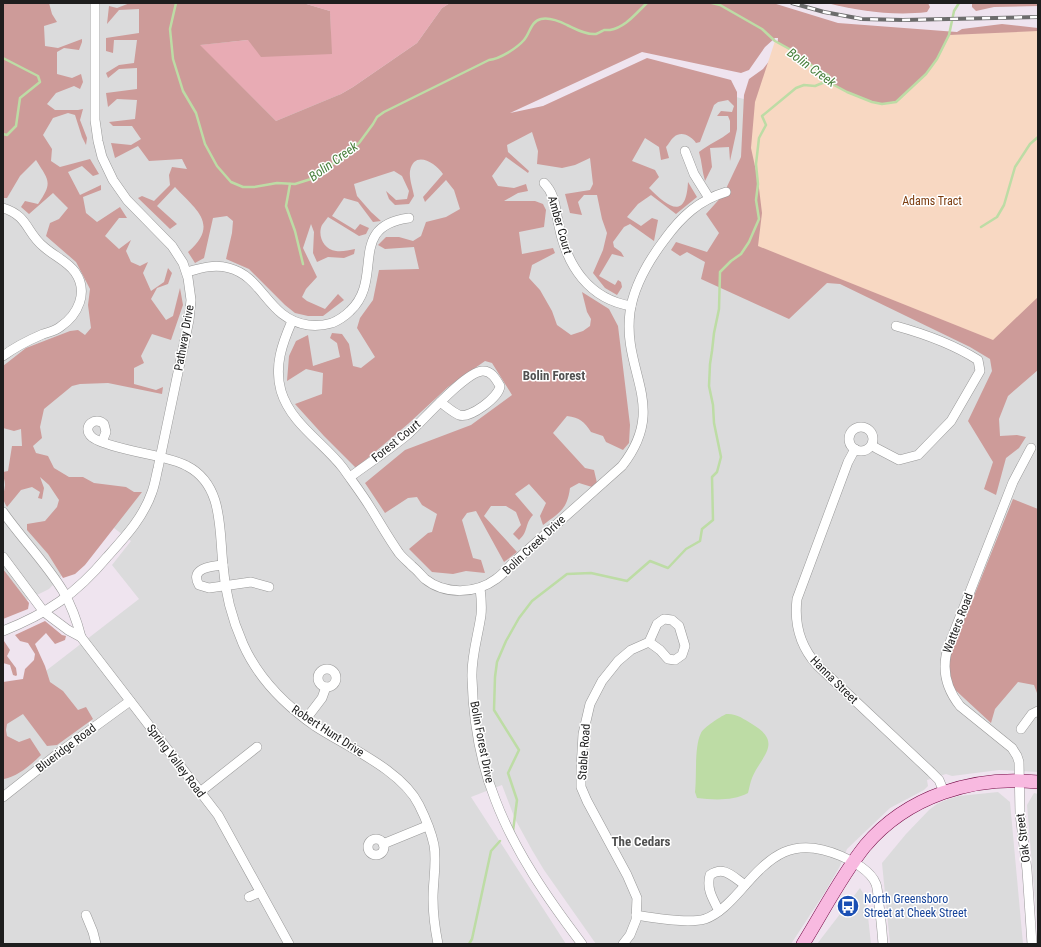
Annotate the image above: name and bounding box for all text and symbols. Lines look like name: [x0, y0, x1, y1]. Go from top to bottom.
water label: Bolin Creek: [784, 45, 839, 90]
water label: Bolin Creek: [306, 139, 361, 184]
street label: Amber Court: [545, 194, 575, 256]
park label: Adams Tract: [902, 194, 962, 208]
street label: Pathway Drive: [171, 304, 197, 372]
district label: Bolin Forest: [523, 368, 585, 383]
street label: Forest Court: [369, 417, 424, 465]
street label: Bolin Creek Drive: [500, 512, 568, 578]
street label: Watters Road: [940, 591, 976, 655]
street label: Hanna Street: [807, 653, 861, 707]
street label: Bolin Forest Drive: [467, 700, 497, 785]
street label: Robert Hunt Drive: [289, 702, 367, 760]
street label: Blueridge Road: [33, 721, 99, 775]
street label: Spring Valley Road: [144, 722, 208, 800]
street label: Stable Road: [575, 723, 593, 781]
street label: Oak Street: [1013, 812, 1033, 863]
district label: The Cedars: [611, 834, 671, 849]
place label: North Greensboro Street at Cheek Street: [864, 892, 968, 920]
bus stop icon: North Greensboro Street at Cheek Street: [835, 893, 861, 919]

